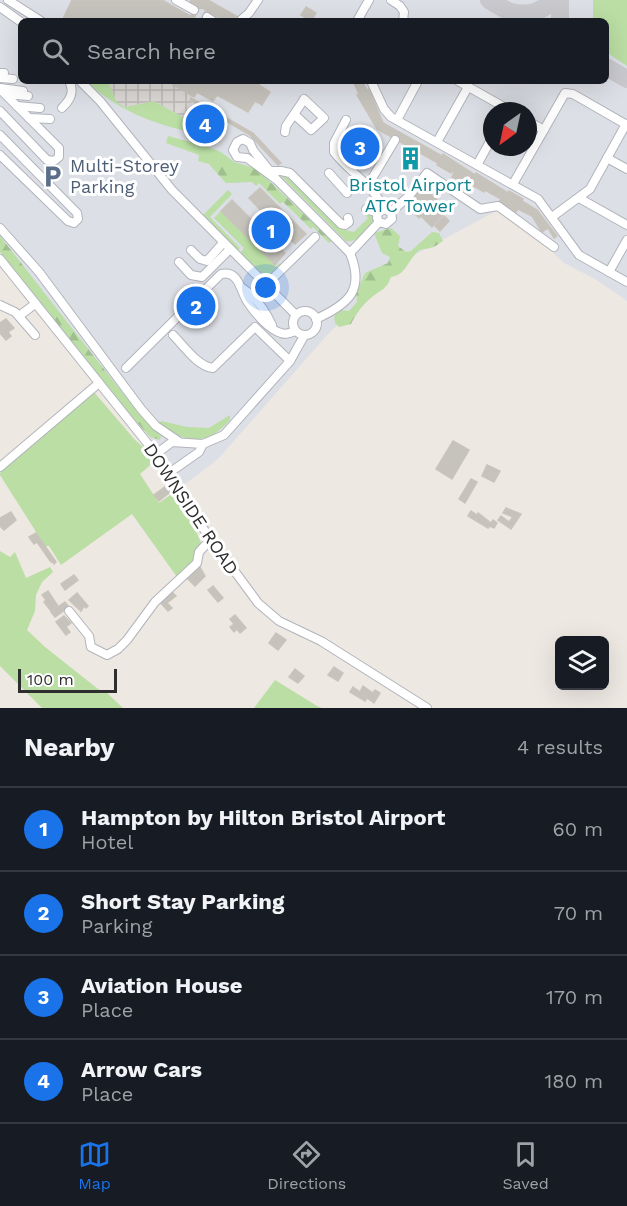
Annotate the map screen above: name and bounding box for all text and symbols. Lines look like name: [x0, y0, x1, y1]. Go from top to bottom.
search box: [18, 18, 609, 84]
icon: search: [39, 35, 72, 68]
text: Search here: [87, 39, 216, 64]
pin: 4: [186, 102, 224, 146]
north arrow: [483, 102, 537, 156]
pin: 3: [340, 124, 380, 170]
building icon: Bristol Airport ATC Tower: [397, 146, 423, 172]
place label: Multi-Storey Parking: [70, 155, 179, 197]
parking icon: Multi-Storey Parking: [39, 163, 65, 189]
place label: Bristol Airport ATC Tower: [349, 174, 472, 216]
pin: 1: [252, 208, 290, 252]
your location: [251, 273, 280, 302]
pin: 2: [176, 284, 216, 328]
street label: DOWNSIDE ROAD: [140, 439, 243, 578]
map controls: [555, 636, 609, 690]
button: layers: [555, 636, 609, 690]
scale bar: [18, 666, 117, 694]
text: 100 m: [27, 670, 74, 689]
text: Nearby: [24, 732, 115, 762]
text: 4 results: [517, 735, 603, 759]
text: Hampton by Hilton Bristol Airport: [81, 805, 445, 830]
text: 1: [39, 817, 48, 841]
text: 60 m: [553, 817, 603, 841]
text: Hotel: [81, 830, 133, 854]
text: Short Stay Parking: [81, 889, 284, 914]
text: 2: [38, 901, 49, 925]
text: 70 m: [554, 901, 603, 925]
text: Parking: [81, 914, 152, 938]
text: Aviation House: [81, 973, 242, 998]
text: 3: [38, 985, 49, 1009]
text: 170 m: [546, 985, 603, 1009]
text: Place: [81, 998, 133, 1022]
text: Arrow Cars: [81, 1057, 202, 1082]
text: 4: [37, 1069, 50, 1093]
text: 180 m: [545, 1069, 603, 1093]
text: Place: [81, 1082, 133, 1106]
tab: Map: [78, 1138, 111, 1193]
tab: Directions: [267, 1138, 346, 1193]
tab: Saved: [502, 1138, 549, 1193]

